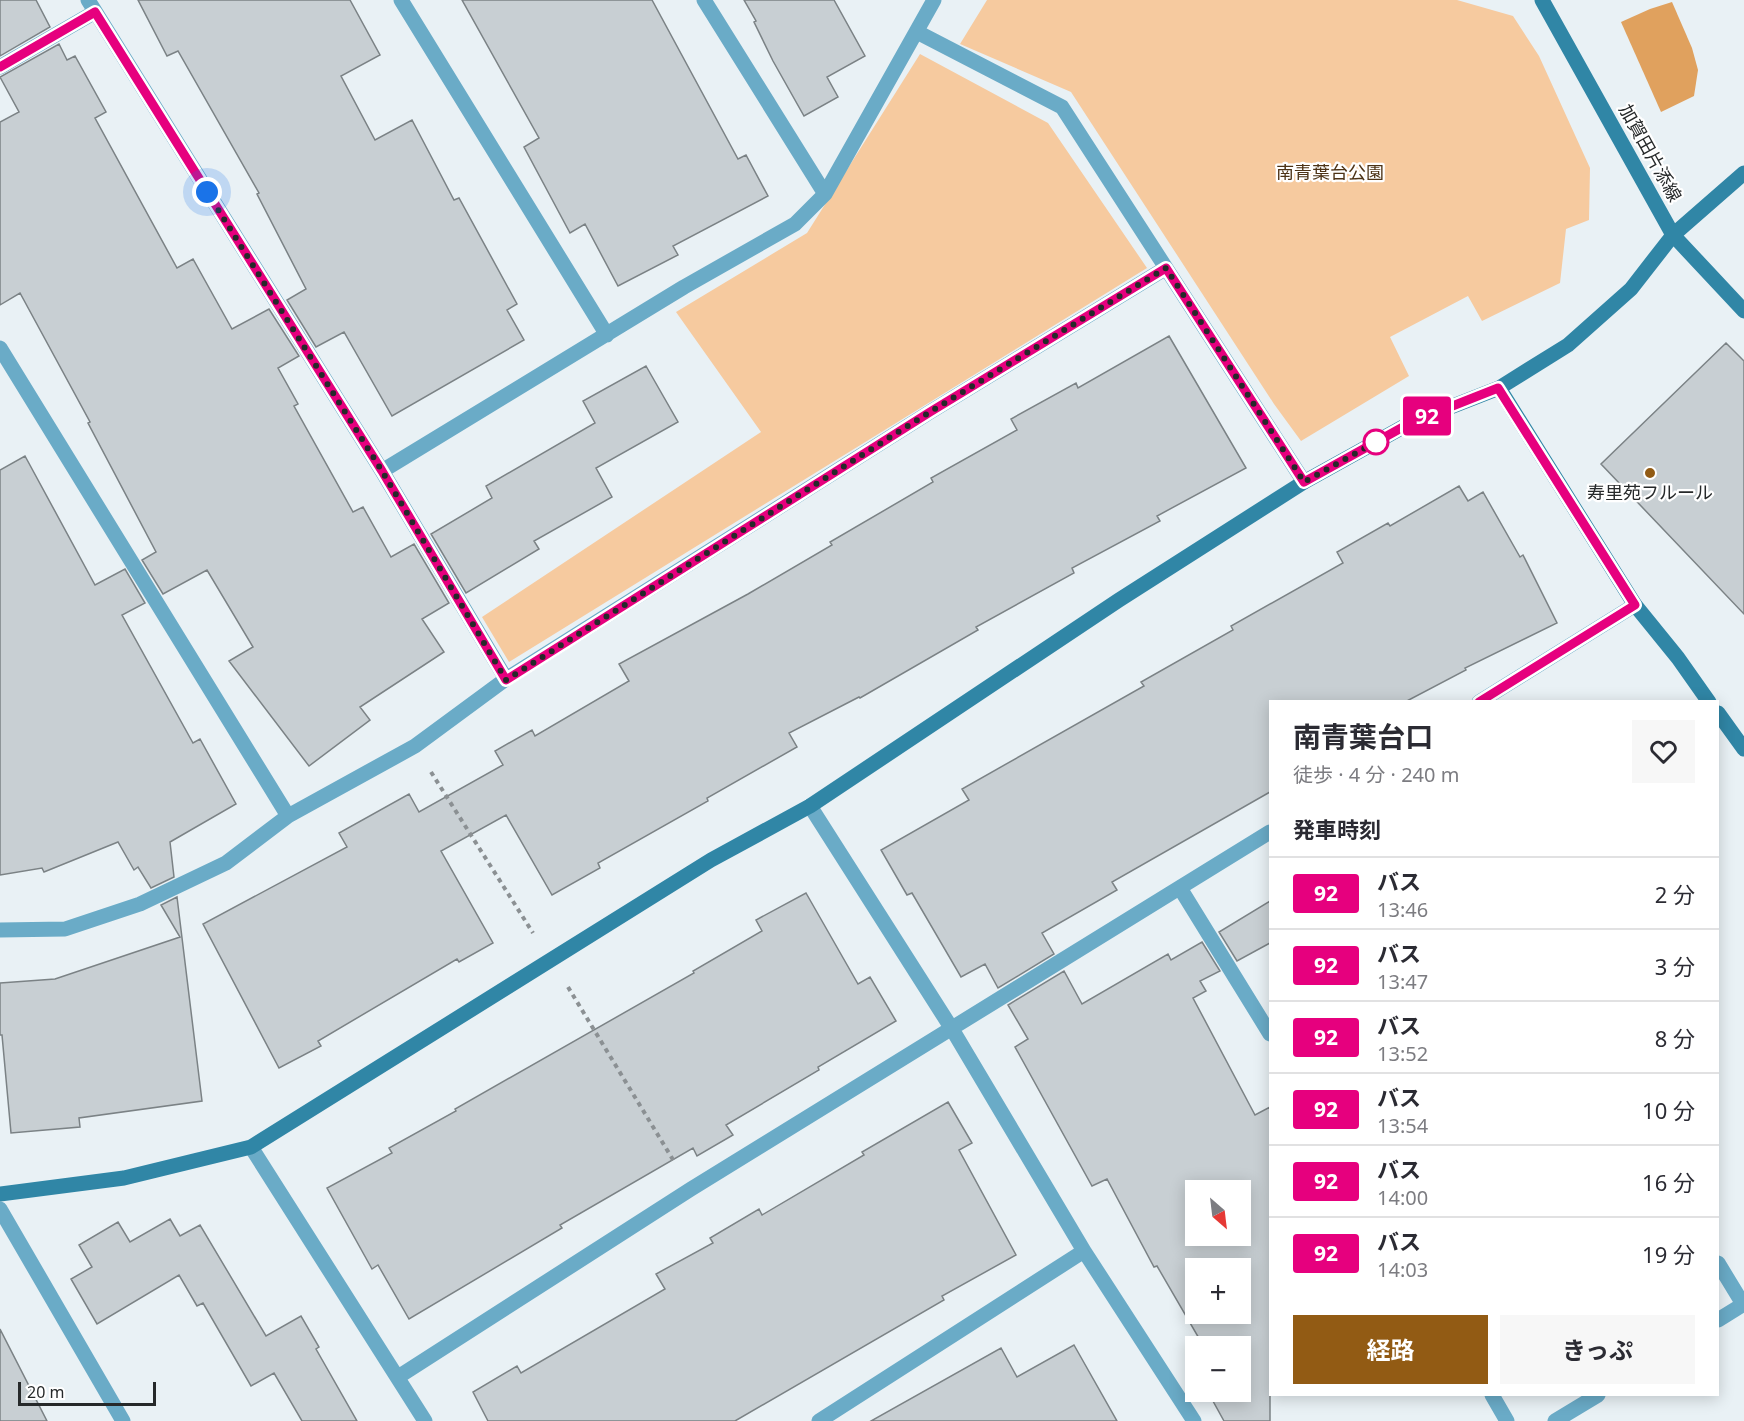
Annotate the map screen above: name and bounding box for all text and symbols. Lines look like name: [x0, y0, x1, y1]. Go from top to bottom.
street label: 加賀田片添線: [1614, 99, 1688, 206]
park label: 南青葉台公園: [1276, 160, 1384, 184]
your location: [192, 177, 222, 207]
line badge: 92: [1400, 396, 1454, 436]
text: 92: [1415, 402, 1439, 430]
unlabelled marker: [1363, 429, 1389, 455]
marker: 寿里苑フルール: [1643, 466, 1657, 480]
place label: 寿里苑フルール: [1587, 480, 1713, 504]
text: 南青葉台口: [1293, 717, 1433, 755]
button: heart: [1632, 720, 1695, 783]
text: 徒歩 · 4 分 · 240 m: [1293, 761, 1459, 788]
text: 発車時刻: [1293, 814, 1381, 844]
text: バス: [1377, 866, 1421, 896]
text: 92: [1314, 879, 1338, 907]
text: 2 分: [1655, 879, 1695, 909]
text: 13:46: [1377, 896, 1428, 923]
text: バス: [1377, 938, 1421, 968]
text: 92: [1314, 951, 1338, 979]
text: 3 分: [1655, 951, 1695, 981]
text: 13:47: [1377, 968, 1428, 995]
text: バス: [1377, 1010, 1421, 1040]
text: 92: [1314, 1023, 1338, 1051]
text: 8 分: [1655, 1023, 1695, 1053]
text: 13:52: [1377, 1040, 1428, 1067]
text: バス: [1377, 1082, 1421, 1112]
text: 92: [1314, 1095, 1338, 1123]
text: 10 分: [1642, 1095, 1695, 1125]
text: 13:54: [1377, 1112, 1428, 1139]
text: バス: [1377, 1154, 1421, 1184]
text: 92: [1314, 1167, 1338, 1195]
text: 16 分: [1642, 1167, 1695, 1197]
north arrow: [1185, 1180, 1251, 1246]
map controls: [1185, 1180, 1251, 1402]
text: 14:00: [1377, 1184, 1428, 1211]
text: バス: [1377, 1226, 1421, 1256]
text: 92: [1314, 1239, 1338, 1267]
text: 19 分: [1642, 1239, 1695, 1269]
text: 14:03: [1377, 1256, 1428, 1283]
button: +: [1185, 1258, 1251, 1324]
button: 経路: [1293, 1315, 1488, 1384]
button: きっぷ: [1500, 1315, 1695, 1384]
button: −: [1185, 1336, 1251, 1402]
scale bar: [18, 1379, 156, 1406]
text: 20 m: [27, 1381, 64, 1403]

